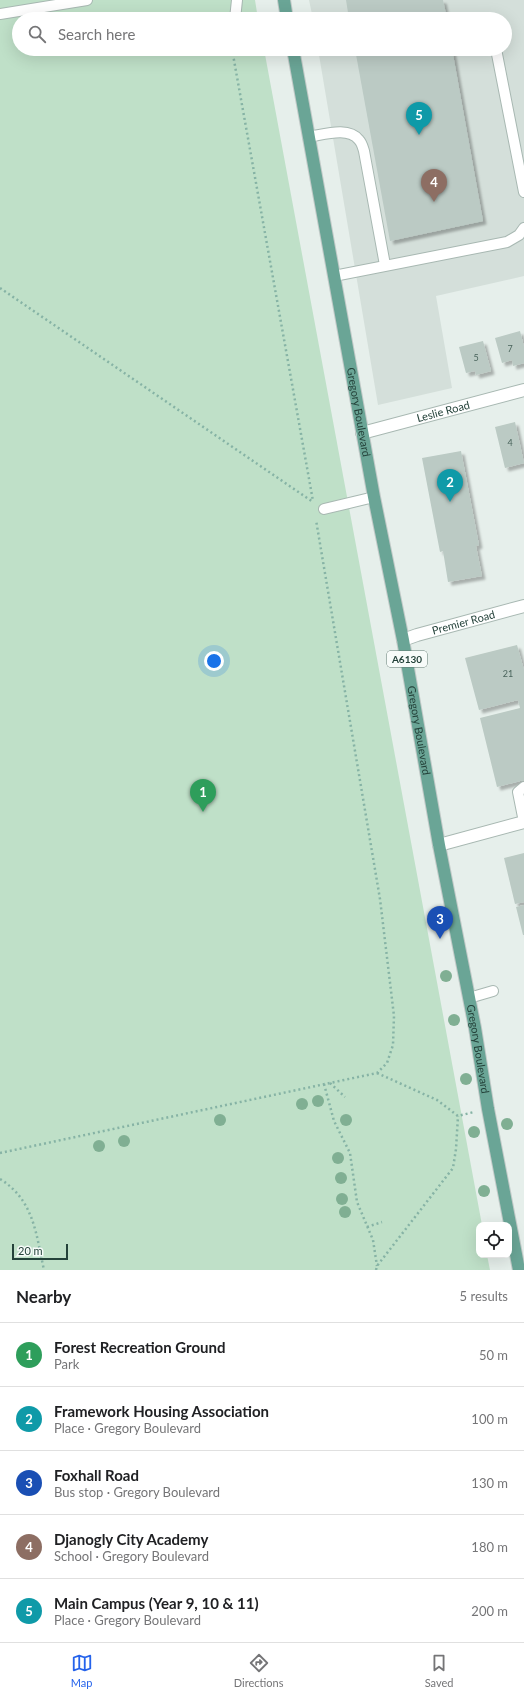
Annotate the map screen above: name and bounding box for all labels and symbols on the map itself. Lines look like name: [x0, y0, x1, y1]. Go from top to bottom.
pin: 5: [406, 102, 432, 135]
pin: 4: [421, 169, 447, 202]
house number: 7: [507, 343, 513, 354]
house number: 5: [473, 352, 479, 363]
street label: Gregory Boulevard: [345, 366, 374, 458]
street label: Leslie Road: [415, 398, 471, 424]
house number: 4: [507, 437, 513, 448]
pin: 2: [437, 469, 463, 502]
street label: Premier Road: [430, 607, 496, 637]
your location: [204, 651, 224, 671]
road number: A6130: [387, 651, 427, 667]
house number: 21: [503, 668, 513, 679]
street label: Gregory Boulevard: [405, 685, 434, 776]
pin: 1: [190, 779, 216, 812]
pin: 3: [427, 906, 453, 939]
street label: Gregory Boulevard: [464, 1003, 492, 1094]
scale bar: [12, 1242, 68, 1261]

